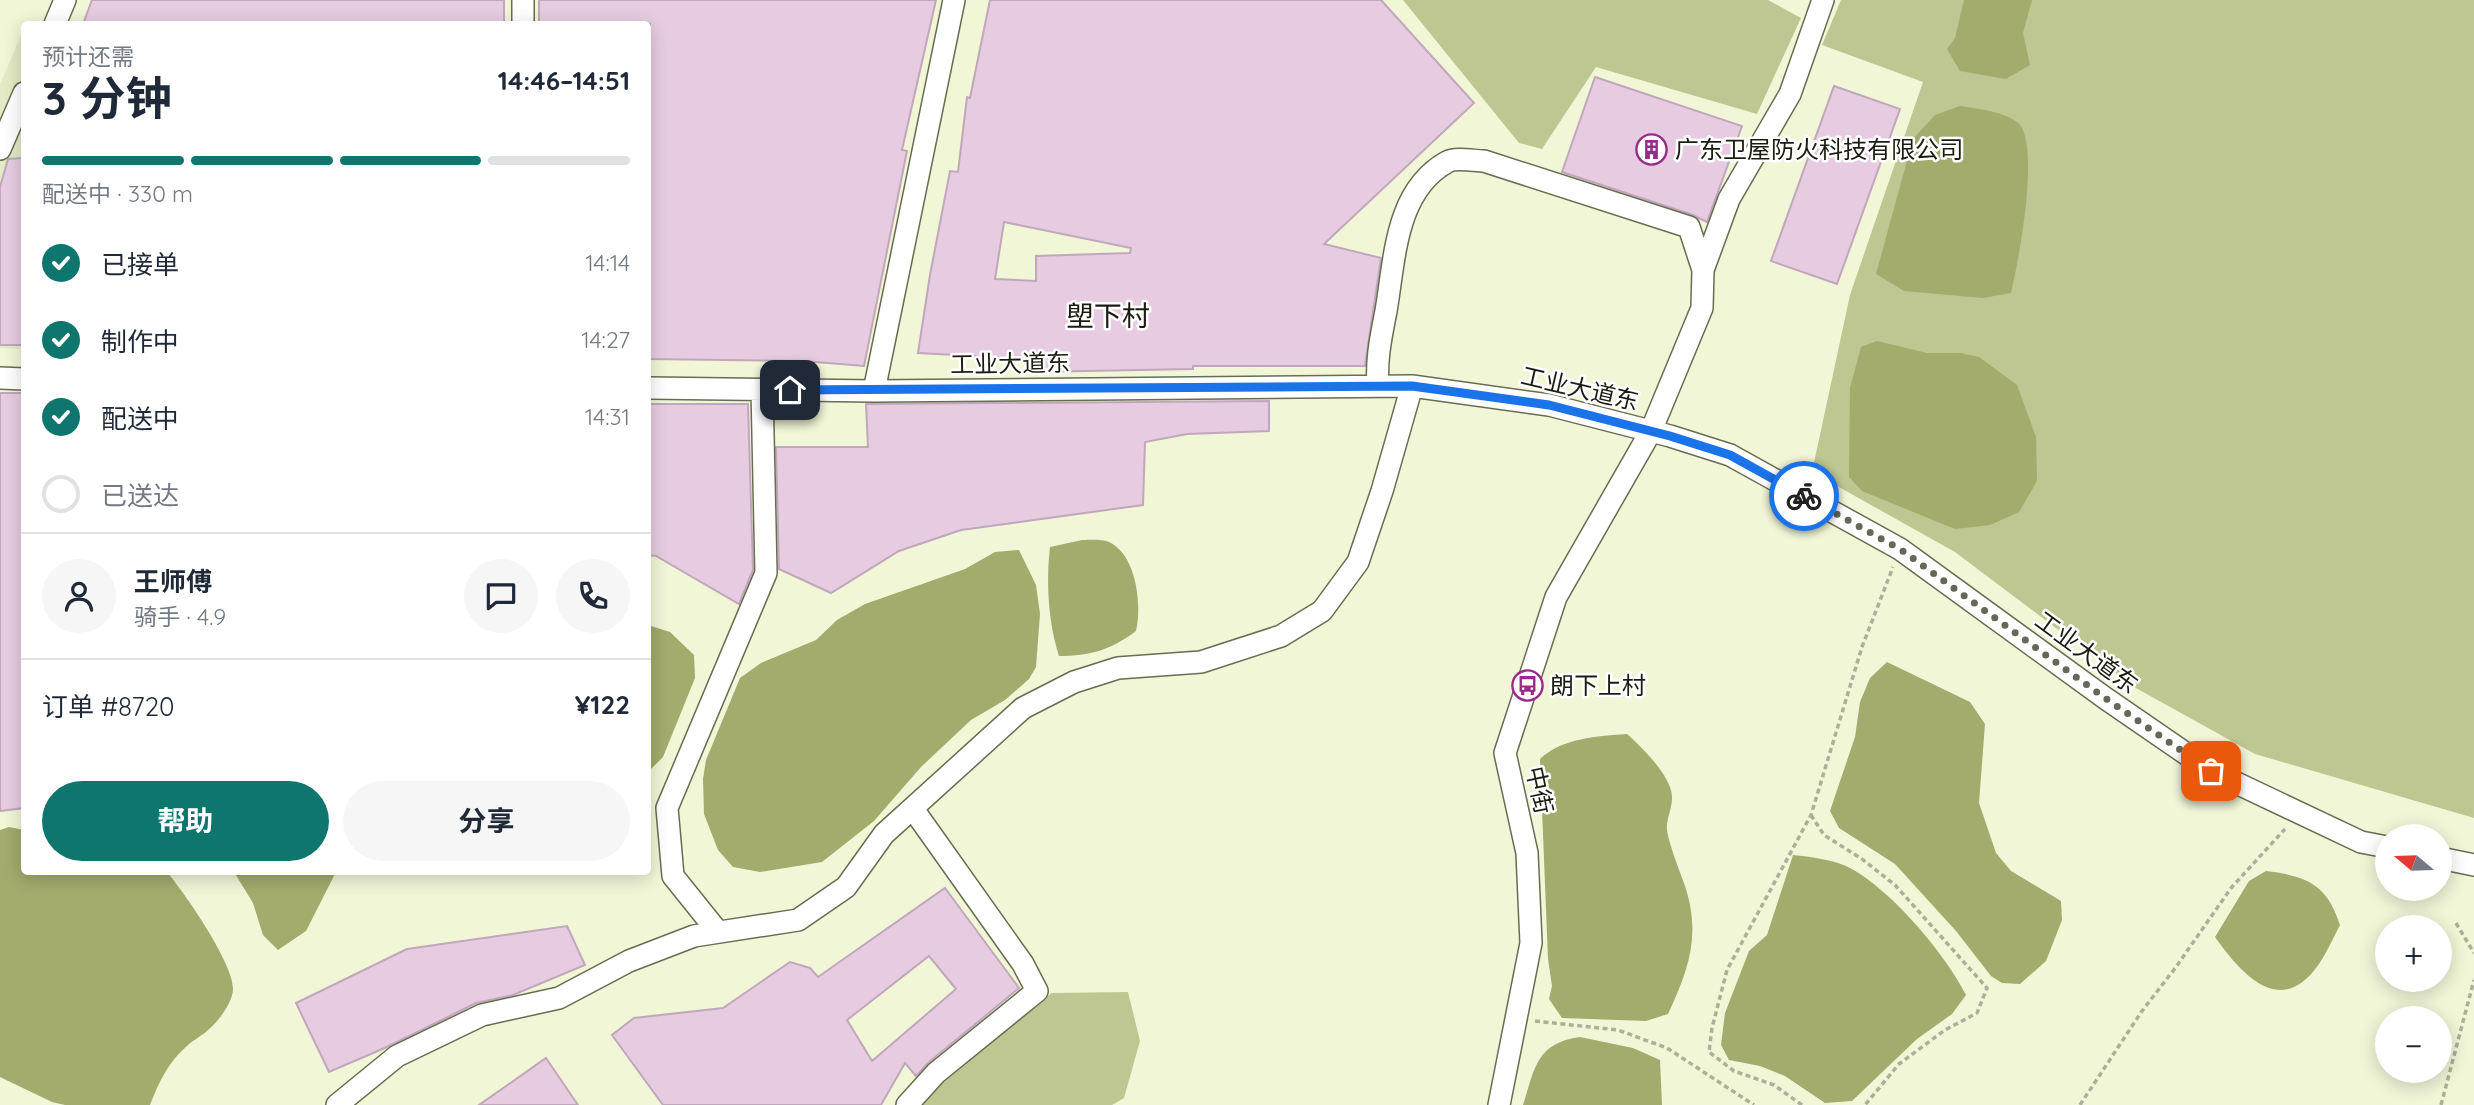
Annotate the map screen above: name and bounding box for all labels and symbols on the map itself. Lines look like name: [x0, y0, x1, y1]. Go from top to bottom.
building icon: 广东卫屋防火科技有限公司: [1635, 132, 1669, 166]
place label: 广东卫屋防火科技有限公司: [1675, 134, 1963, 164]
district label: 塱下村: [1066, 298, 1150, 333]
street label: 工业大道东: [950, 347, 1070, 379]
pin: [760, 360, 820, 420]
street label: 工业大道东: [1518, 360, 1642, 416]
courier: [1769, 461, 1839, 531]
street label: 工业大道东: [2030, 605, 2144, 699]
bus stop icon: 朗下上村: [1510, 668, 1544, 702]
place label: 朗下上村: [1550, 670, 1646, 700]
pin: [2181, 741, 2241, 801]
street label: 中街: [1520, 763, 1560, 817]
north arrow: [2375, 824, 2452, 901]

